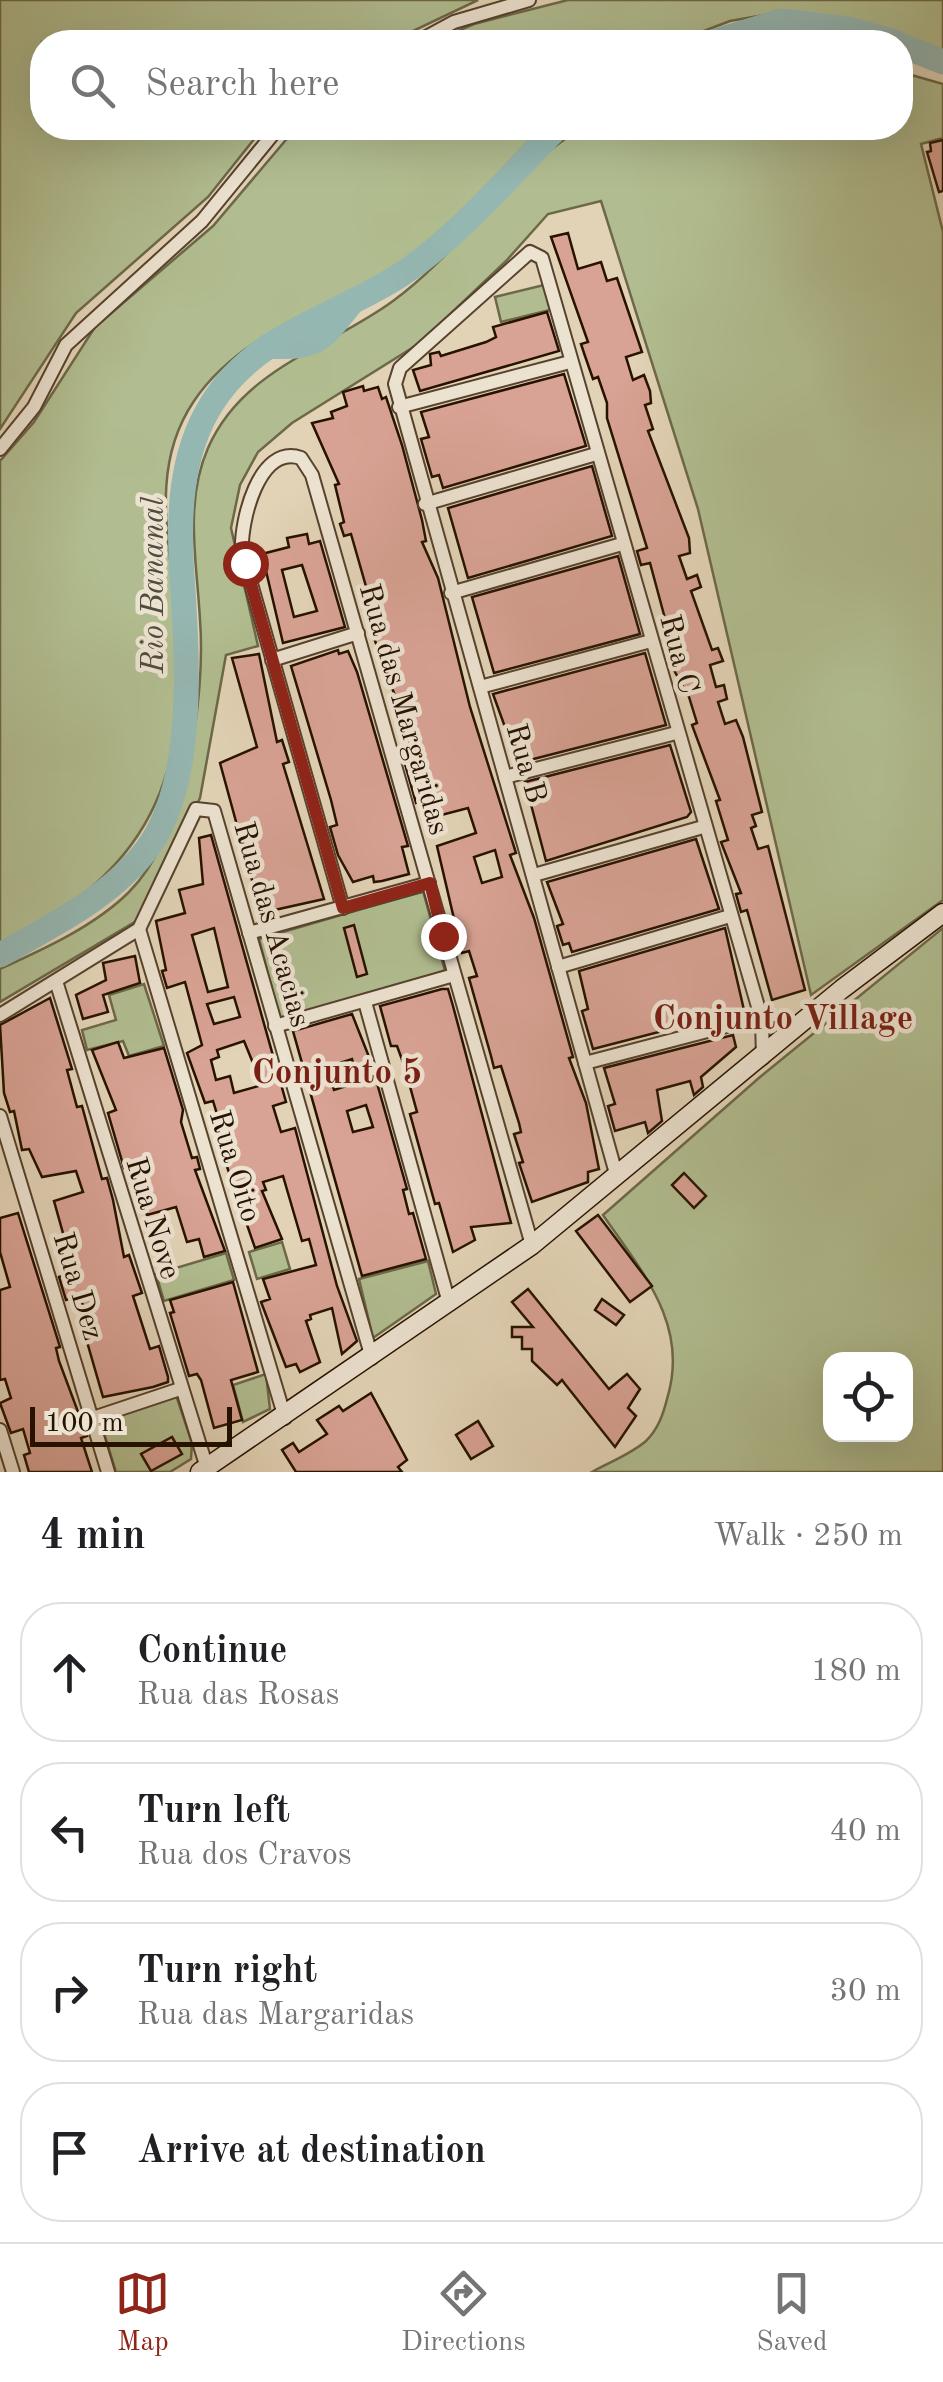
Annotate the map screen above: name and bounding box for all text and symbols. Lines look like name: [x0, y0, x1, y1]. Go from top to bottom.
search box: [30, 30, 913, 140]
icon: search: [65, 58, 120, 113]
text: Search here: [145, 66, 340, 104]
water label: Rio Bananal: [139, 496, 171, 674]
route start: [223, 541, 269, 587]
street label: Rua das Margaridas: [353, 581, 453, 839]
street label: Rua C: [653, 612, 703, 697]
street label: Rua B: [499, 720, 551, 807]
street label: Rua das Acacias: [227, 818, 315, 1031]
route end: [421, 914, 467, 960]
district label: Conjunto Village: [653, 1002, 913, 1037]
district label: Conjunto 5: [252, 1056, 422, 1091]
street label: Rua Oito: [203, 1107, 265, 1226]
street label: Rua Nove: [119, 1154, 185, 1283]
street label: Rua Dez: [46, 1229, 108, 1344]
map controls: [823, 1352, 913, 1442]
button: locate: [823, 1352, 913, 1442]
scale bar: [30, 1402, 232, 1446]
text: 100 m: [45, 1410, 124, 1438]
text: 4 min: [40, 1516, 146, 1558]
text: Walk · 250 m: [713, 1521, 903, 1553]
text: Continue: [137, 1633, 287, 1671]
icon: ahead: [42, 1645, 97, 1700]
text: 180 m: [811, 1656, 901, 1688]
text: Rua das Rosas: [137, 1680, 340, 1712]
text: Turn left: [137, 1793, 290, 1831]
icon: left: [42, 1805, 97, 1860]
text: 40 m: [830, 1816, 901, 1848]
text: Rua dos Cravos: [137, 1840, 352, 1872]
text: Turn right: [137, 1953, 317, 1991]
icon: right: [42, 1965, 97, 2020]
text: 30 m: [830, 1976, 901, 2008]
text: Rua das Margaridas: [137, 2000, 414, 2032]
icon: arrive: [42, 2125, 97, 2180]
text: Arrive at destination: [137, 2133, 486, 2171]
tab: Map: [115, 2266, 170, 2361]
tab: Directions: [401, 2266, 526, 2361]
tab: Saved: [756, 2266, 828, 2361]

